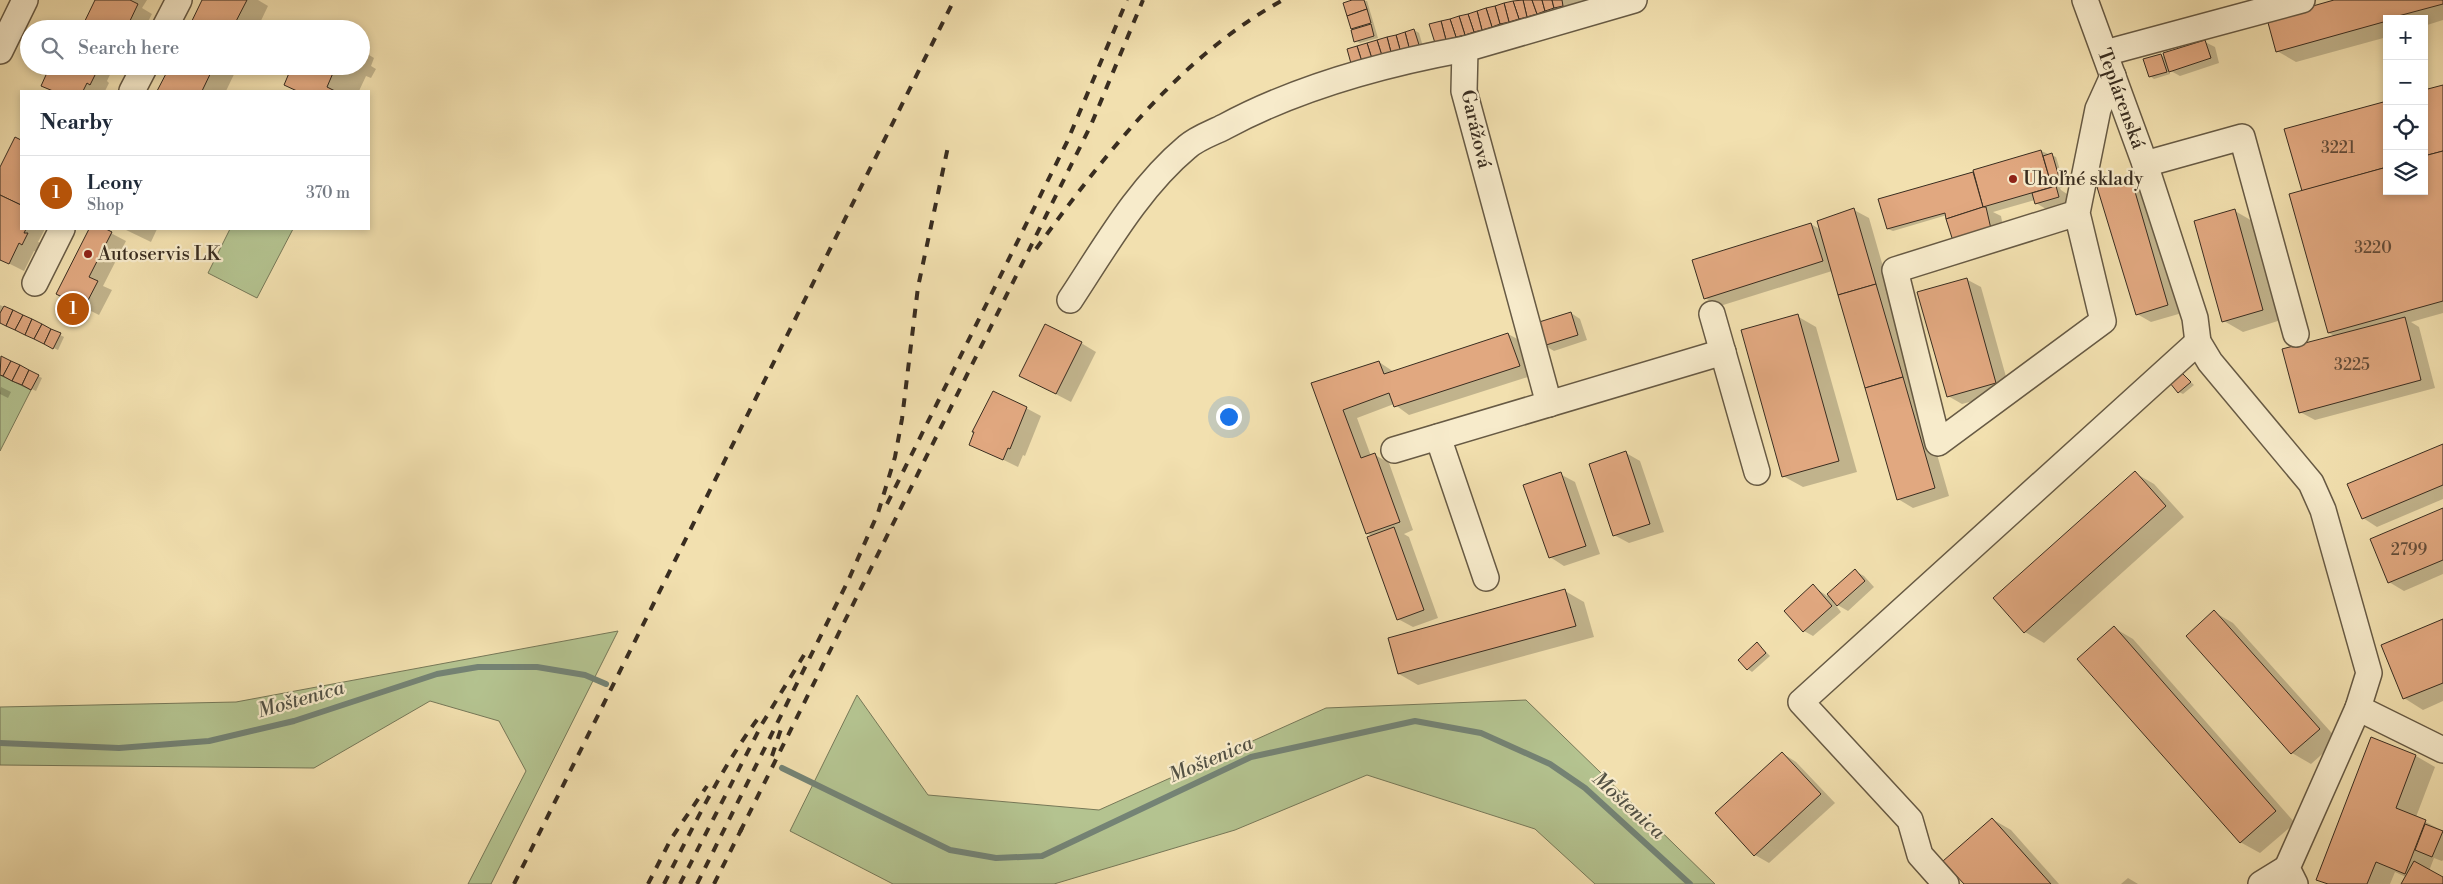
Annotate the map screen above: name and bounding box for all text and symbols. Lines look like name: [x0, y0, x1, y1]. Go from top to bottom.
map controls: [2383, 15, 2428, 195]
button: +: [2383, 15, 2428, 60]
search box: [20, 20, 370, 75]
icon: search: [38, 34, 66, 62]
text: Search here: [78, 36, 179, 60]
street label: Teplárenská: [2092, 45, 2151, 152]
button: −: [2383, 60, 2428, 105]
street label: Garážová: [1455, 87, 1497, 171]
button: locate: [2383, 105, 2428, 150]
text: Nearby: [40, 110, 113, 136]
house number: 3221: [2321, 138, 2355, 158]
button: layers: [2383, 150, 2428, 195]
place label: Uhoľné sklady: [2023, 167, 2144, 191]
text: Leony: [87, 171, 143, 195]
marker: Uhoľné sklady: [2007, 173, 2019, 185]
text: 1: [52, 183, 60, 203]
text: 370 m: [306, 183, 350, 203]
text: Shop: [87, 195, 124, 215]
house number: 3220: [2354, 238, 2392, 258]
place label: Autoservis LK: [97, 242, 221, 266]
marker: Autoservis LK: [82, 248, 94, 260]
pin: 1: [57, 290, 89, 328]
house number: 3225: [2334, 355, 2370, 375]
your location: [1216, 404, 1242, 430]
house number: 2799: [2391, 540, 2427, 560]
water label: Moštenica: [255, 675, 348, 724]
water label: Moštenica: [1165, 731, 1258, 789]
water label: Moštenica: [1586, 767, 1670, 846]

